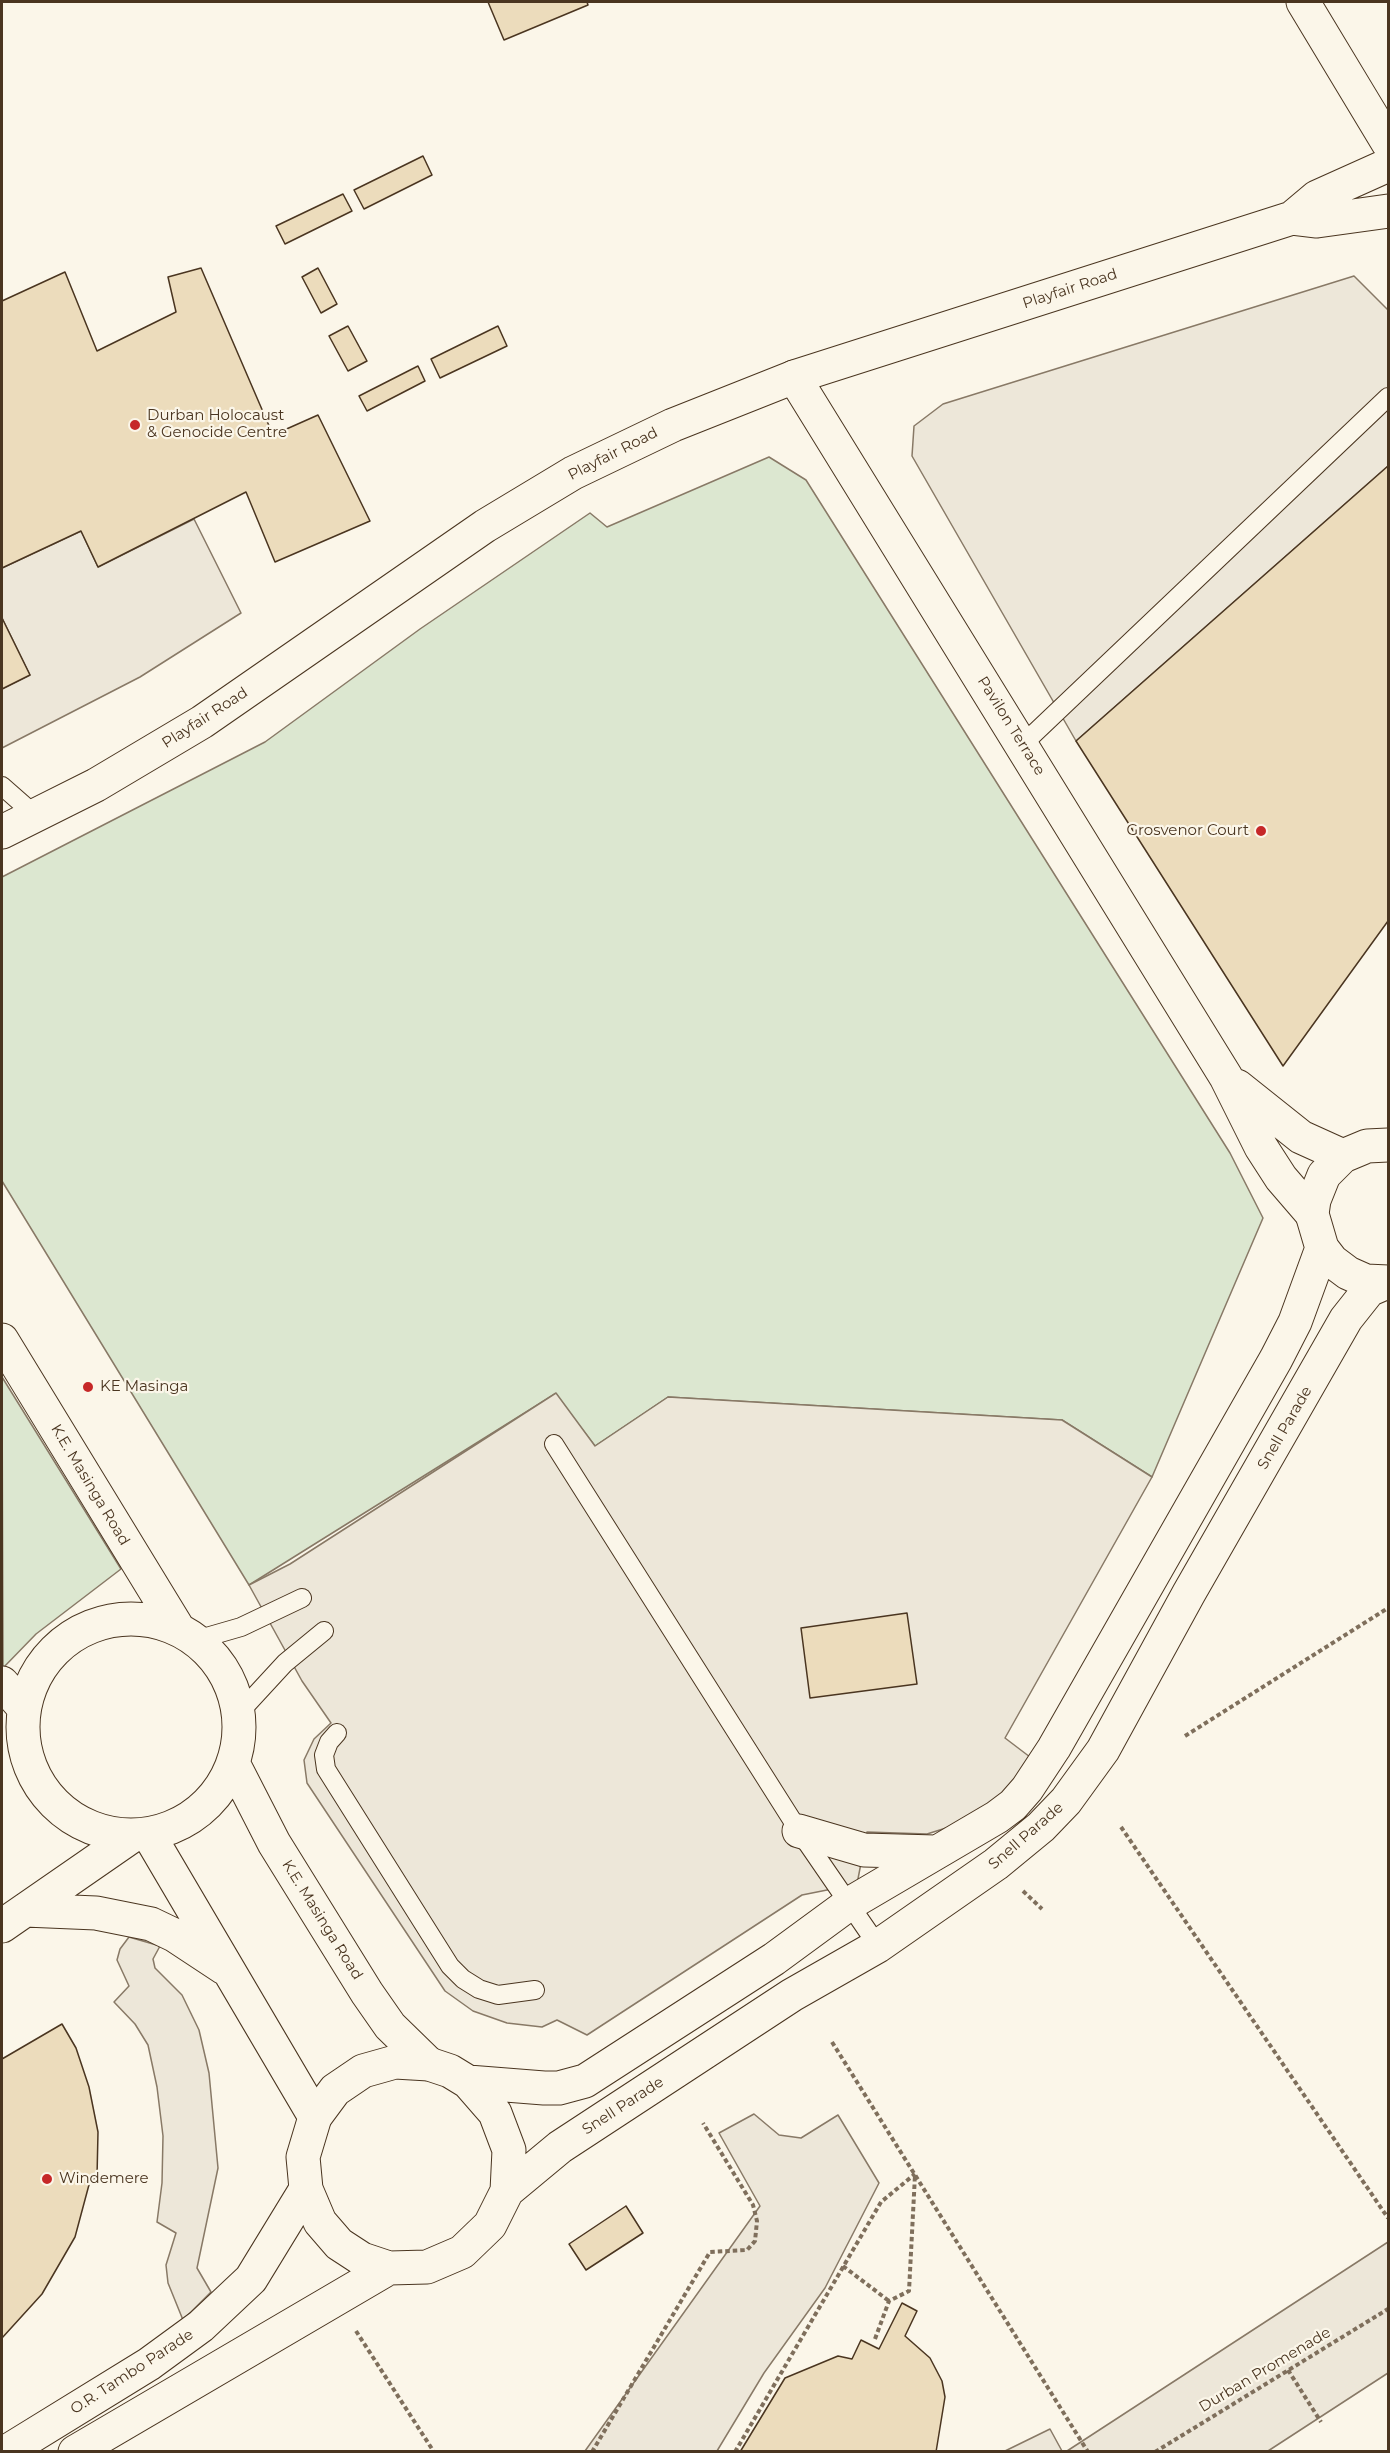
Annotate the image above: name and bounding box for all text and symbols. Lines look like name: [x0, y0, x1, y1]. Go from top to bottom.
street label: Playfair Road: [1020, 265, 1120, 313]
place label: Durban Holocaust & Genocide Centre: [147, 407, 287, 442]
marker: Durban Holocaust & Genocide Centre: [128, 418, 142, 432]
street label: Playfair Road: [565, 424, 661, 484]
street label: Pavilon Terrace: [973, 673, 1049, 779]
street label: Playfair Road: [159, 684, 251, 752]
place label: Grosvenor Court: [1126, 822, 1249, 840]
marker: Grosvenor Court: [1254, 824, 1268, 838]
place label: KE Masinga: [100, 1378, 188, 1396]
marker: KE Masinga: [81, 1380, 95, 1394]
street label: Snell Parade: [1254, 1383, 1316, 1473]
street label: K.E. Masinga Road: [47, 1421, 133, 1549]
street label: Snell Parade: [985, 1799, 1067, 1873]
street label: K.E. Masinga Road: [278, 1857, 366, 1983]
street label: Snell Parade: [579, 2073, 667, 2139]
place label: Windemere: [59, 2170, 149, 2188]
marker: Windemere: [40, 2172, 54, 2186]
street label: Durban Promenade: [1196, 2324, 1334, 2416]
street label: O.R. Tambo Parade: [67, 2326, 197, 2418]

